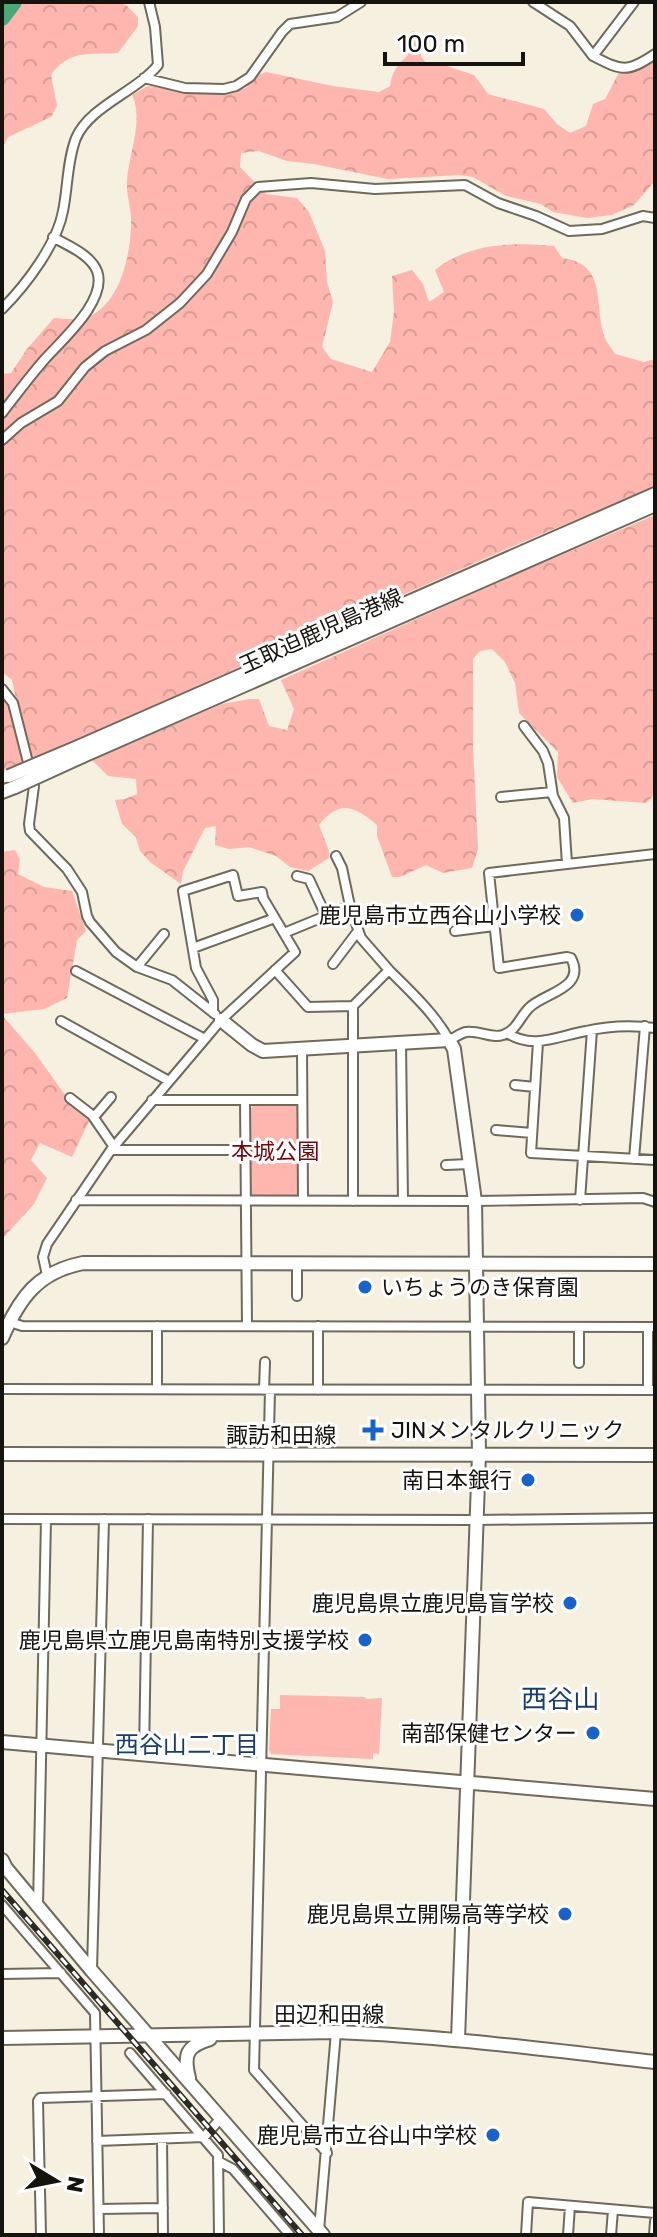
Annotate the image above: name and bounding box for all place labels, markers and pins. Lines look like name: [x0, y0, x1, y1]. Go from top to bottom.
place label: 鹿児島市立西谷山小学校: [319, 902, 561, 929]
marker: 鹿児島市立西谷山小学校: [568, 906, 586, 924]
place label: いちょうのき保育園: [381, 1274, 578, 1301]
marker: いちょうのき保育園: [356, 1278, 374, 1296]
place label: JINメンタルクリニック: [391, 1417, 624, 1444]
marker: JINメンタルクリニック: [362, 1419, 384, 1441]
place label: 南日本銀行: [402, 1467, 512, 1494]
marker: 南日本銀行: [519, 1471, 537, 1489]
place label: 鹿児島県立鹿児島盲学校: [312, 1590, 554, 1617]
marker: 鹿児島県立鹿児島盲学校: [561, 1594, 579, 1612]
place label: 鹿児島県立鹿児島南特別支援学校: [19, 1627, 349, 1654]
marker: 鹿児島県立鹿児島南特別支援学校: [356, 1631, 374, 1649]
place label: 南部保健センター: [401, 1720, 577, 1747]
marker: 南部保健センター: [584, 1724, 602, 1742]
place label: 鹿児島県立開陽高等学校: [307, 1901, 549, 1928]
marker: 鹿児島県立開陽高等学校: [556, 1905, 574, 1923]
place label: 鹿児島市立谷山中学校: [257, 2122, 477, 2149]
marker: 鹿児島市立谷山中学校: [484, 2126, 502, 2144]

